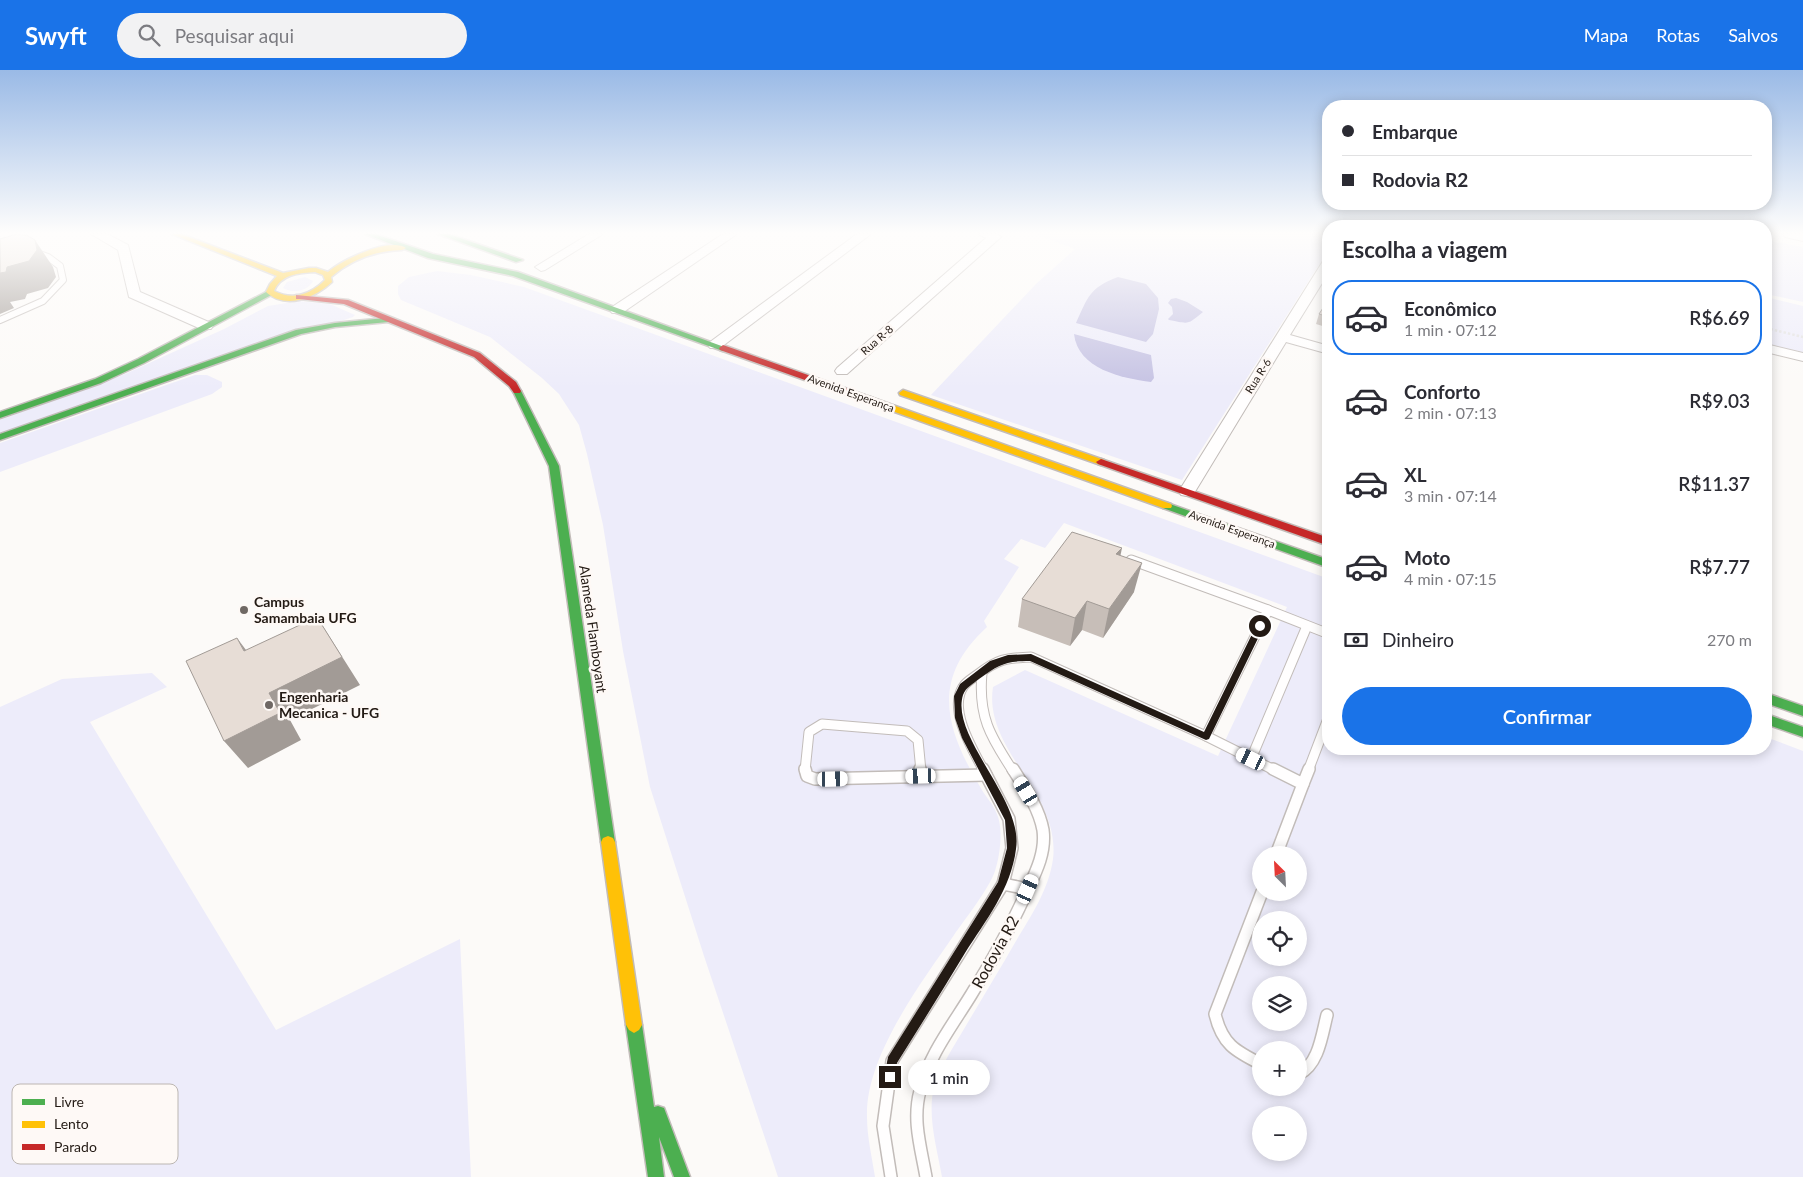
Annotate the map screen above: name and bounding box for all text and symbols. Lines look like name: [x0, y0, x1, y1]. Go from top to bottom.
search box: [117, 13, 467, 58]
text: Swyft: [25, 21, 87, 50]
icon: search: [135, 21, 163, 49]
text: Pesquisar aqui: [175, 24, 294, 47]
text: Mapa: [1584, 24, 1628, 46]
text: Rotas: [1656, 24, 1700, 46]
text: Salvos: [1728, 24, 1778, 46]
text: Embarque: [1372, 120, 1458, 143]
text: Rodovia R2: [1372, 168, 1468, 191]
text: Escolha a viagem: [1342, 236, 1508, 263]
icon: car: [1344, 295, 1389, 340]
text: Econômico: [1404, 297, 1497, 320]
text: R$6.69: [1689, 306, 1750, 329]
text: 1 min · 07:12: [1404, 320, 1497, 339]
street label: Rua R-8: [858, 322, 895, 357]
street label: Rua R-6: [1242, 356, 1273, 395]
street label: Avenida Esperança: [806, 371, 896, 414]
icon: car: [1344, 378, 1389, 423]
text: Conforto: [1404, 380, 1480, 403]
text: R$9.03: [1689, 389, 1750, 412]
text: 2 min · 07:13: [1404, 403, 1497, 422]
icon: car: [1344, 461, 1389, 506]
text: XL: [1404, 463, 1427, 486]
text: R$11.37: [1678, 472, 1750, 495]
text: 3 min · 07:14: [1404, 486, 1497, 505]
street label: Avenida Esperança: [1187, 507, 1277, 550]
icon: car: [1344, 544, 1389, 589]
text: Moto: [1404, 546, 1450, 569]
text: R$7.77: [1689, 555, 1750, 578]
street label: Alameda Flamboyant: [576, 564, 611, 694]
text: 4 min · 07:15: [1404, 569, 1497, 588]
place label: Campus Samambaia UFG: [254, 593, 357, 626]
marker: Campus Samambaia UFG: [238, 604, 250, 616]
route start: [1249, 615, 1271, 637]
icon: cash: [1342, 626, 1370, 654]
text: Dinheiro: [1382, 628, 1454, 651]
text: 270 m: [1707, 630, 1752, 649]
button: Confirmar: [1342, 687, 1752, 745]
place label: Engenharia Mecanica - UFG: [279, 688, 379, 721]
marker: Engenharia Mecanica - UFG: [263, 699, 275, 711]
car: [1234, 746, 1267, 772]
car: [905, 768, 936, 784]
car: [817, 771, 848, 787]
car: [1011, 774, 1040, 808]
north arrow: [1252, 846, 1308, 901]
map controls: [1252, 846, 1307, 1161]
car: [1015, 872, 1040, 906]
button: locate: [1252, 911, 1307, 966]
street label: Rodovia R2: [967, 912, 1022, 991]
button: layers: [1252, 976, 1307, 1031]
button: +: [1252, 1041, 1307, 1096]
callout: 1 min: [908, 1060, 990, 1094]
route end: [879, 1066, 901, 1088]
text: 1 min: [929, 1068, 969, 1087]
legend: [12, 1084, 178, 1164]
text: Livre: [54, 1093, 84, 1110]
button: −: [1252, 1106, 1307, 1161]
text: Lento: [54, 1115, 89, 1132]
text: Parado: [54, 1138, 97, 1155]

